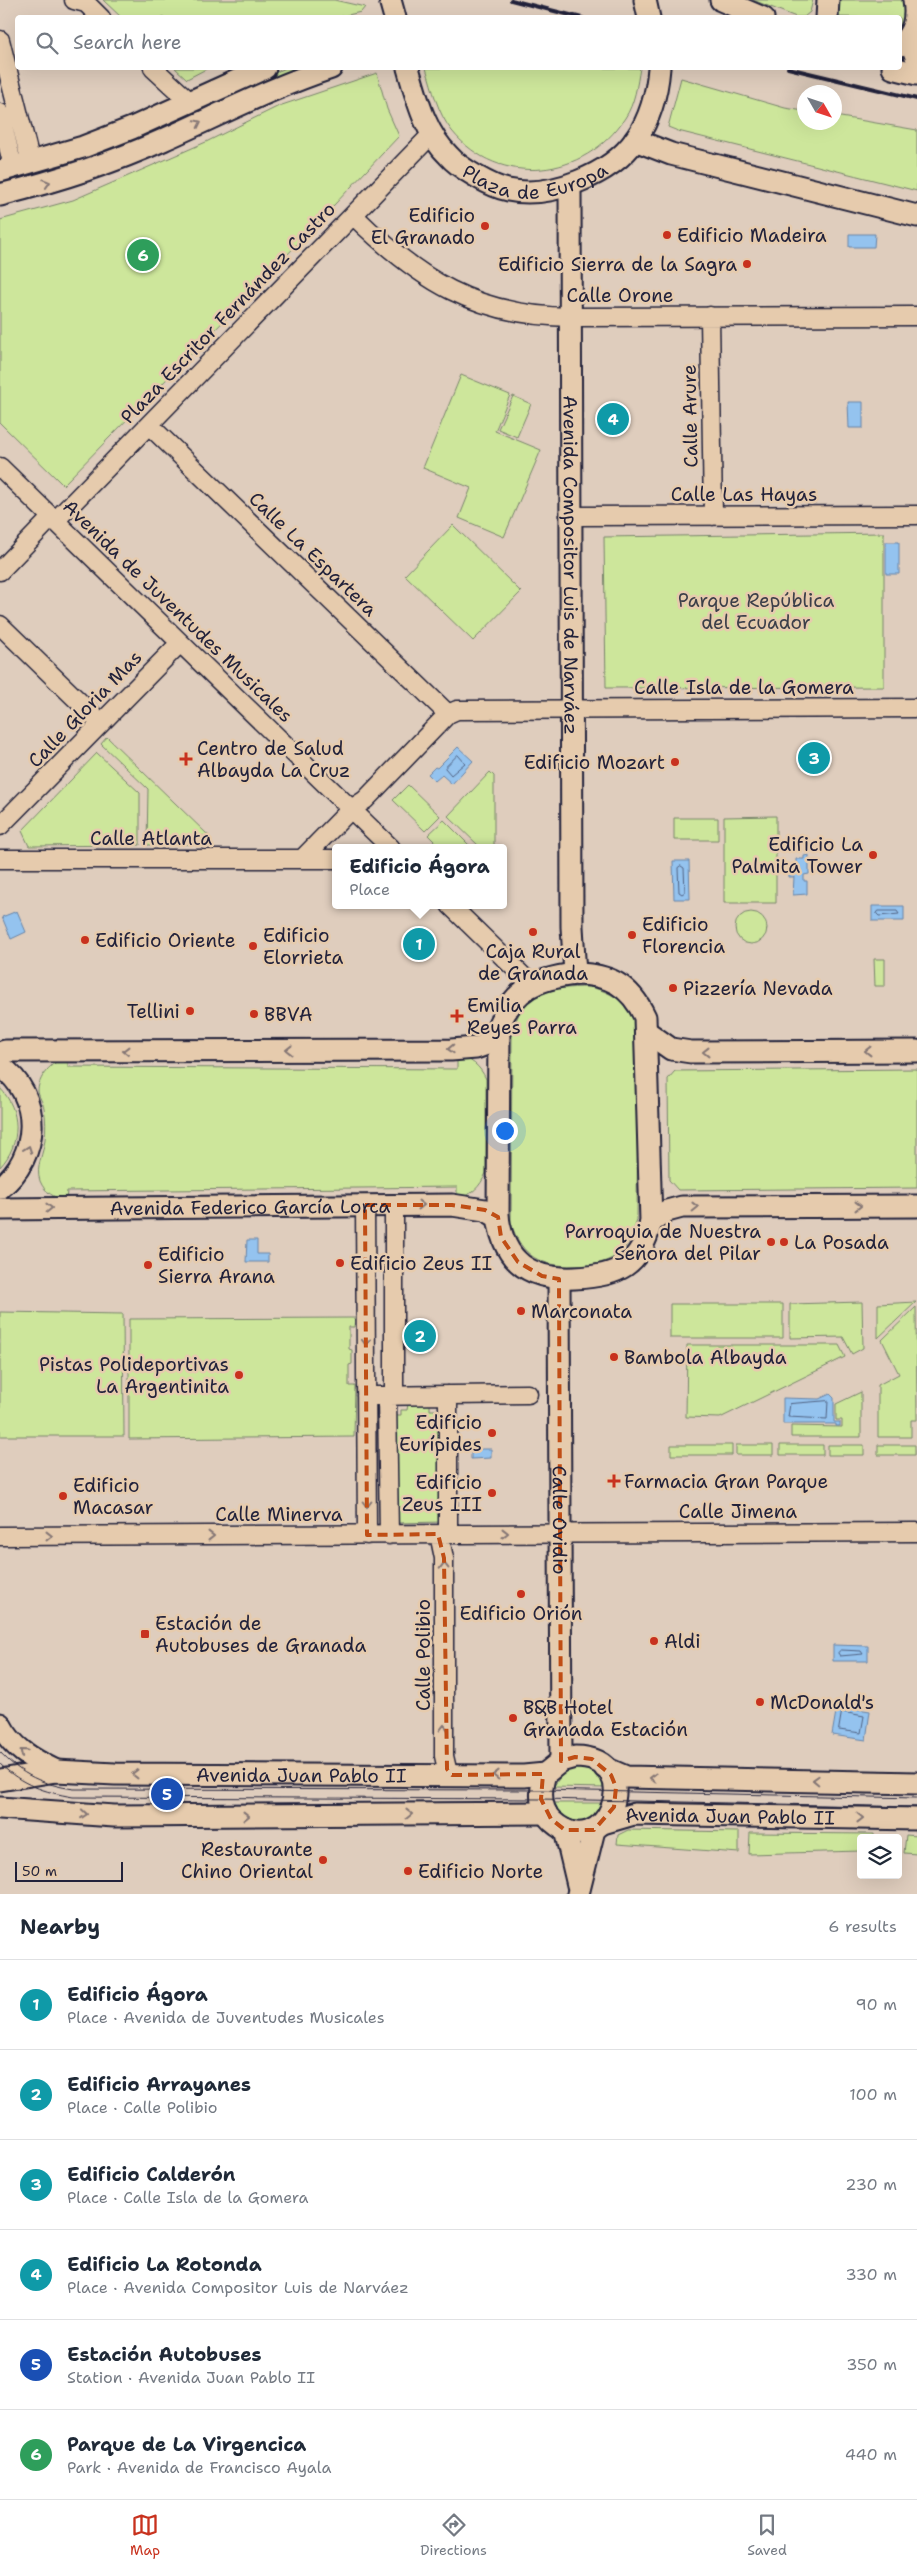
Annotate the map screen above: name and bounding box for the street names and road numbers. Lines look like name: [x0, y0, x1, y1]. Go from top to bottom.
street label: Plaza de Europa: [460, 151, 610, 173]
street label: Plaza Escritor Fernández Castro: [115, 197, 341, 429]
street label: Calle Orone: [567, 283, 674, 308]
street label: Calle Arure: [677, 364, 703, 468]
street label: Avenida Compositor Luis de Narváez: [558, 395, 584, 735]
street label: Calle Las Hayas: [671, 482, 817, 507]
street label: Calle La Espartera: [244, 486, 383, 622]
street label: Avenida de Juventudes Musicales: [58, 494, 298, 728]
street label: Calle Gloria Mas: [23, 645, 147, 773]
street label: Calle Isla de la Gomera: [634, 675, 854, 700]
street label: Calle Atlanta: [90, 826, 212, 851]
street label: Avenida Federico García Lorca: [110, 1193, 391, 1221]
street label: Calle Ovidio: [547, 1465, 573, 1575]
street label: Calle Jimena: [679, 1499, 797, 1524]
street label: Calle Minerva: [215, 1502, 343, 1527]
street label: Calle Polibio: [411, 1599, 436, 1711]
street label: Avenida Juan Pablo II: [196, 1762, 407, 1788]
street label: Avenida Juan Pablo II: [621, 1801, 835, 1830]

